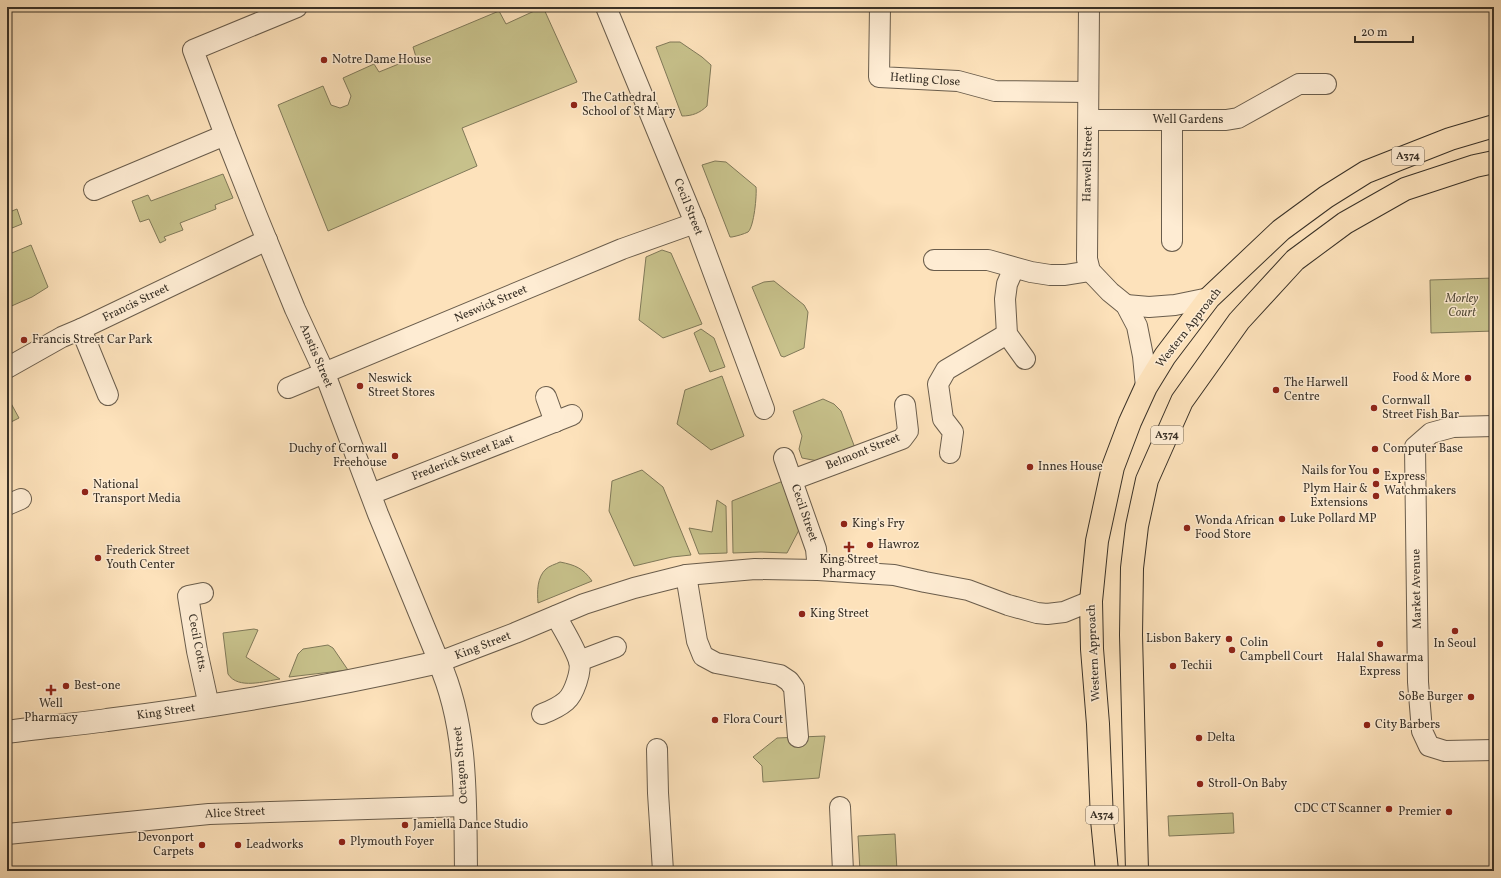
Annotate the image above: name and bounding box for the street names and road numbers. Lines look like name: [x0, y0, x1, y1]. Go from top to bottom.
street label: Hetling Close: [889, 70, 961, 90]
street label: Well Gardens: [1153, 112, 1223, 128]
street label: Harwell Street: [1079, 126, 1097, 202]
road number: A374: [1392, 147, 1424, 165]
street label: Cecil Street: [669, 176, 707, 238]
street label: Francis Street: [100, 280, 172, 326]
street label: Neswick Street: [452, 281, 530, 327]
street label: Western Approach: [1153, 285, 1225, 371]
street label: Anstis Street: [295, 322, 337, 390]
road number: A374: [1151, 426, 1183, 444]
street label: Belmont Street: [823, 430, 903, 474]
street label: Frederick Street East: [409, 431, 517, 485]
street label: Cecil Street: [787, 482, 821, 544]
street label: Market Avenue: [1408, 549, 1426, 629]
street label: Western Approach: [1083, 604, 1105, 702]
street label: Cecil Cotts.: [184, 613, 211, 674]
street label: King Street: [453, 628, 513, 664]
street label: King Street: [136, 700, 196, 724]
street label: Octagon Street: [450, 726, 472, 804]
street label: Alice Street: [204, 803, 266, 823]
road number: A374: [1086, 806, 1118, 824]

